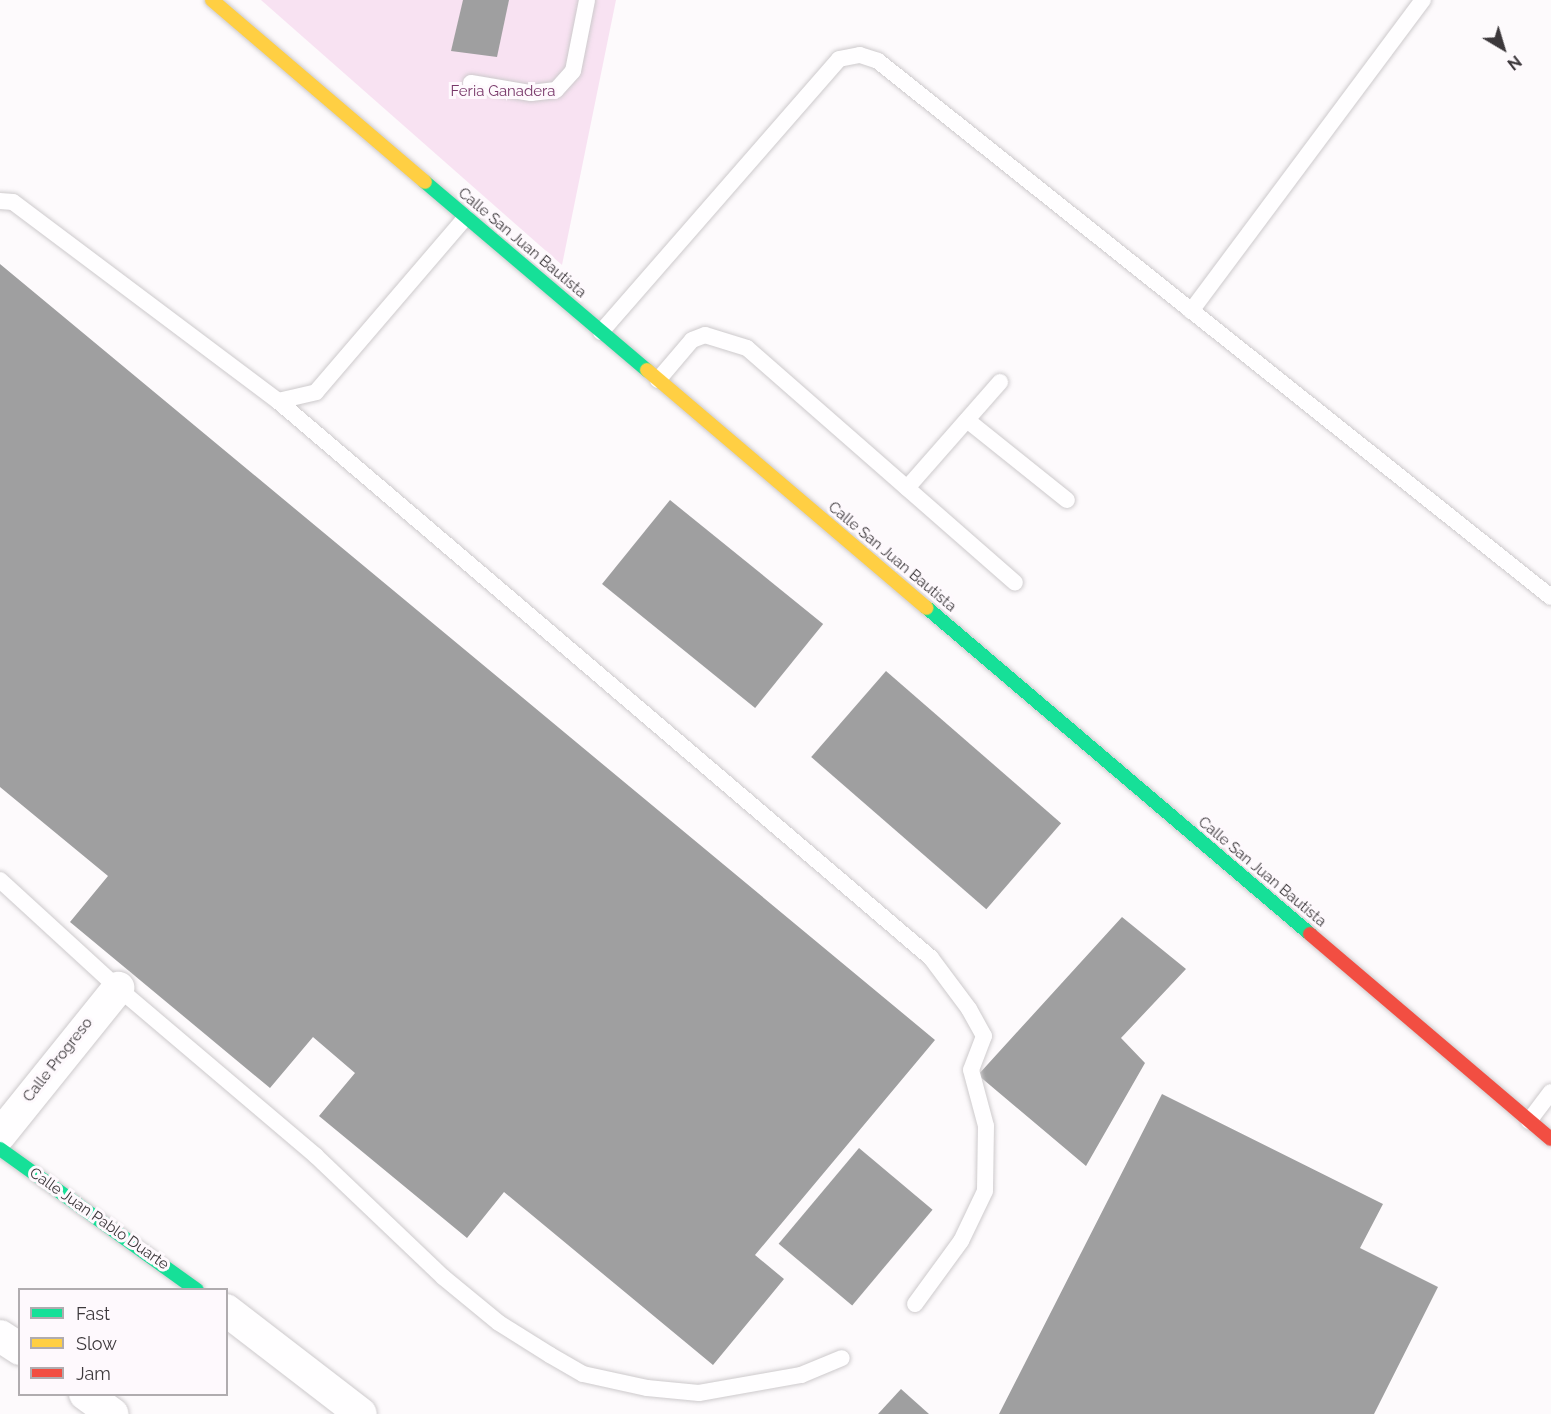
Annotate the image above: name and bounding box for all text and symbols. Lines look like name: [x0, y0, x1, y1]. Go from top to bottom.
north arrow: [1473, 18, 1533, 78]
text: N: [1504, 51, 1525, 74]
park label: Feria Ganadera: [450, 83, 556, 101]
street label: Calle San Juan Bautista: [454, 184, 590, 302]
street label: Calle San Juan Bautista: [824, 498, 960, 616]
street label: Calle San Juan Bautista: [1194, 813, 1330, 931]
street label: Calle Progreso: [20, 1014, 96, 1106]
street label: Calle Juan Pablo Duarte: [26, 1164, 172, 1274]
legend: [18, 1288, 228, 1396]
text: Fast: [76, 1303, 110, 1324]
text: Slow: [76, 1333, 117, 1354]
text: Jam: [76, 1363, 111, 1384]

